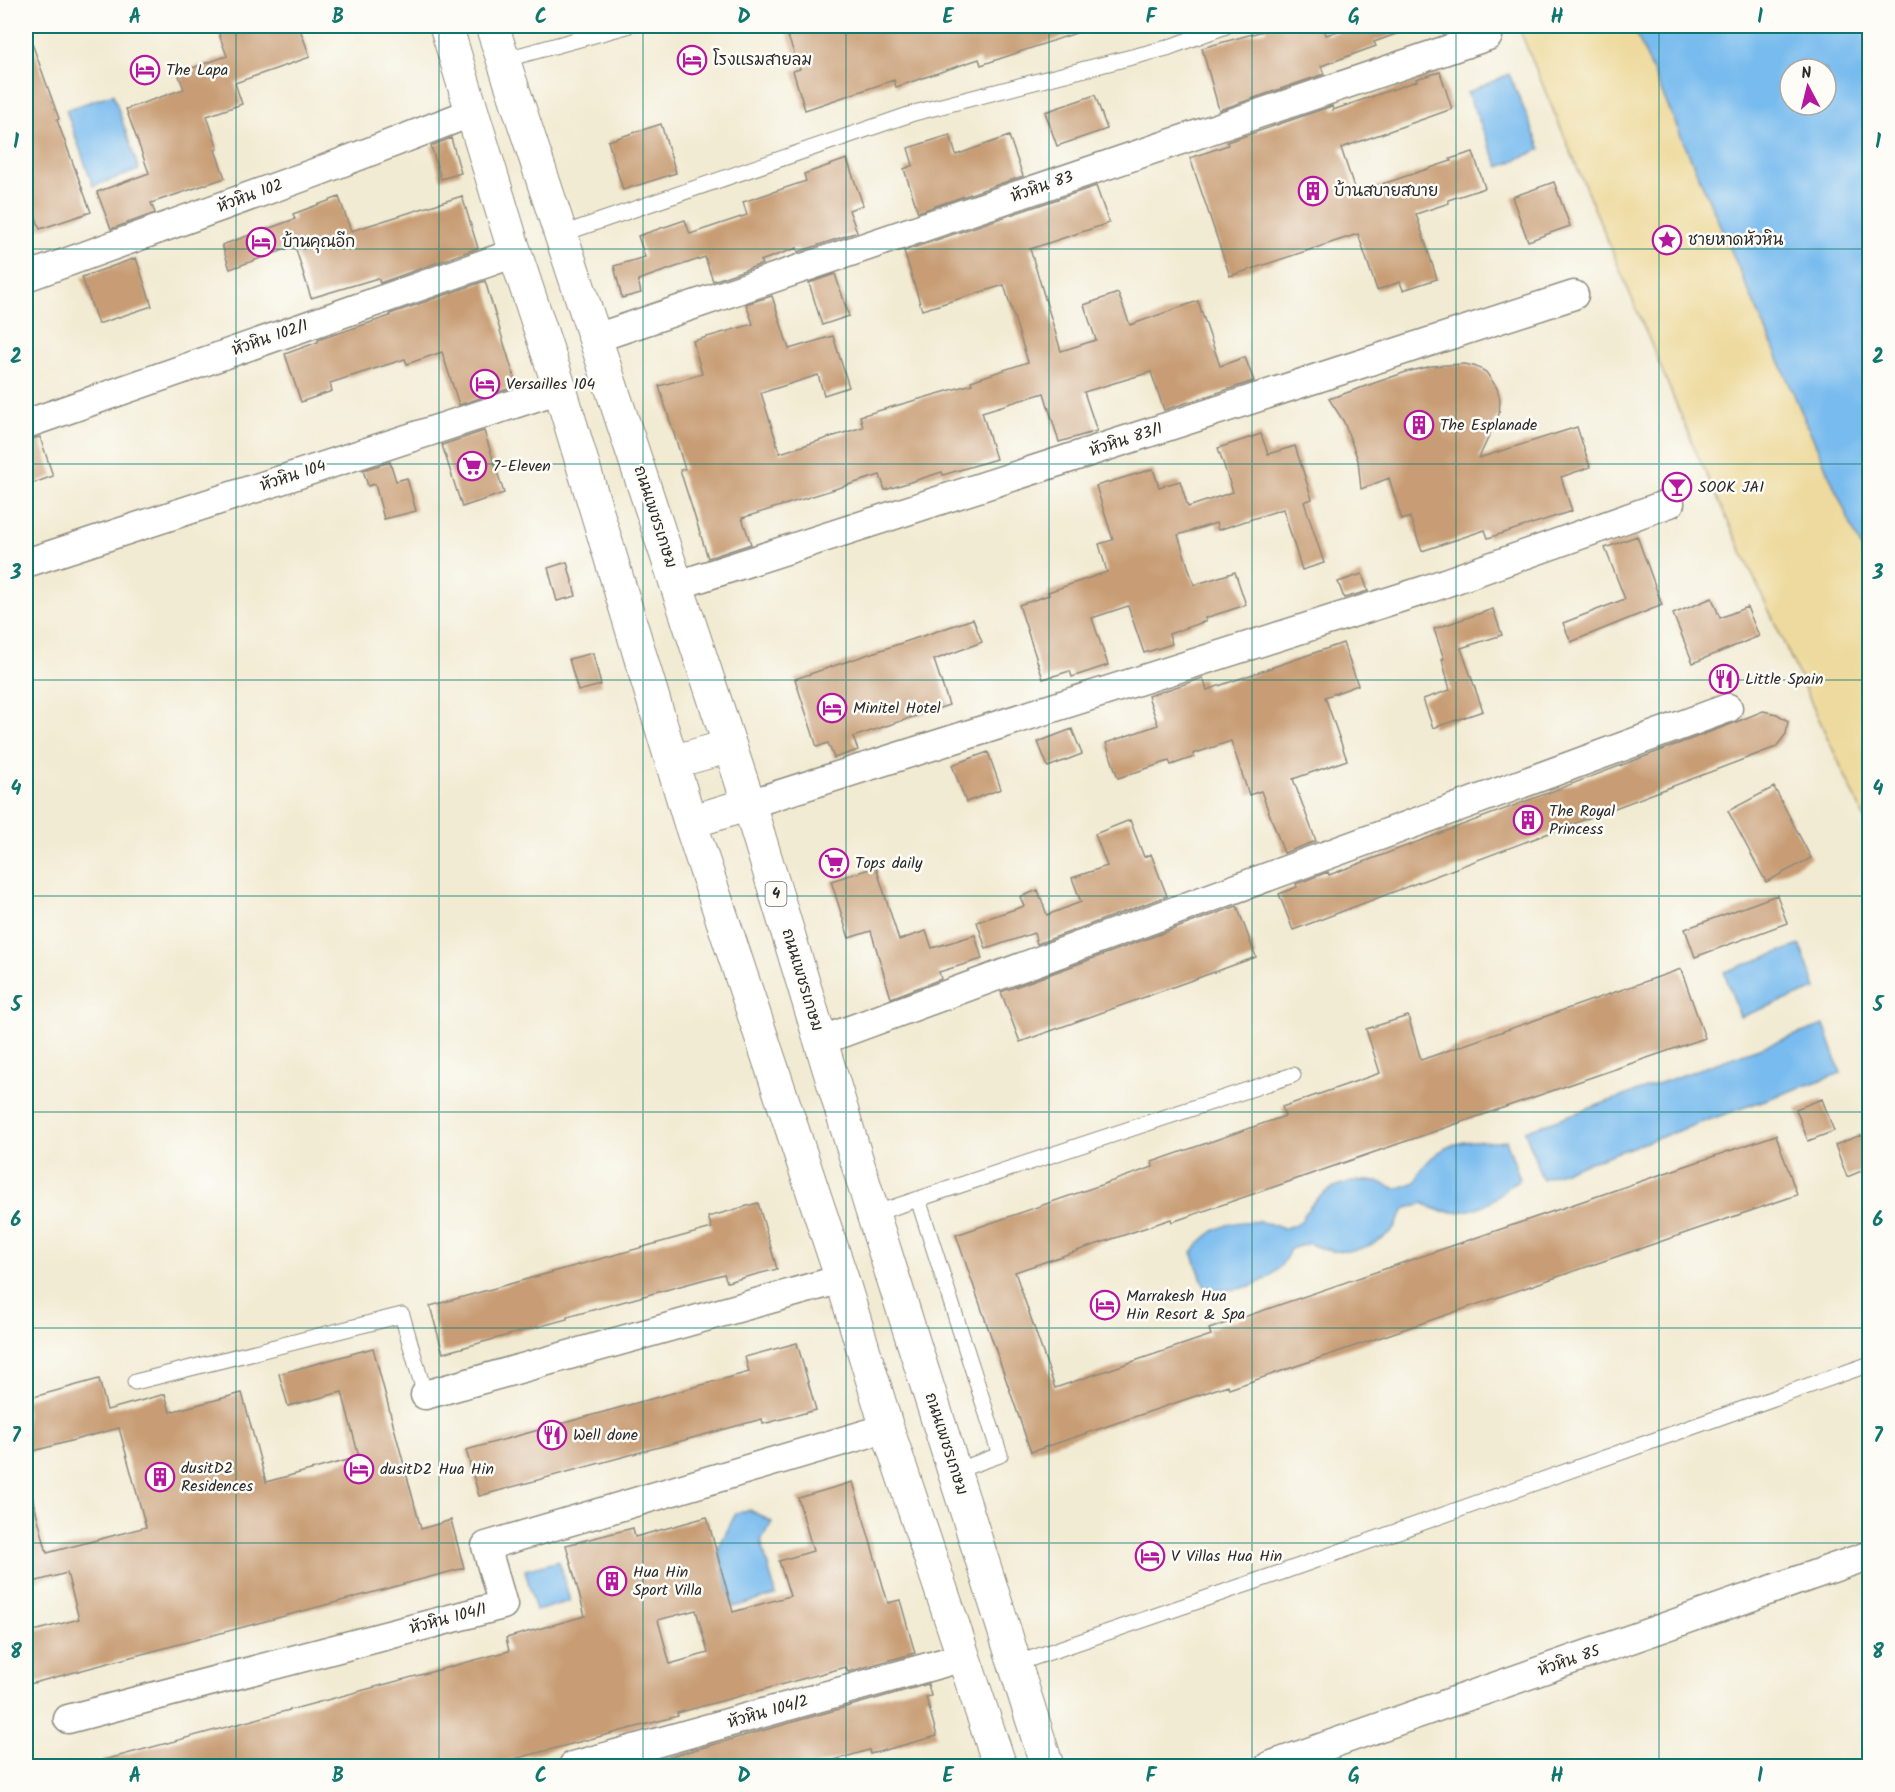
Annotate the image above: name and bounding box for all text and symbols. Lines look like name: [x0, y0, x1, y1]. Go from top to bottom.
text: A: [129, 2, 141, 34]
text: B: [332, 2, 344, 34]
text: C: [535, 2, 547, 34]
text: D: [737, 2, 751, 34]
text: E: [942, 2, 954, 34]
text: F: [1146, 2, 1158, 34]
text: G: [1348, 2, 1360, 34]
text: H: [1550, 2, 1564, 34]
text: I: [1757, 2, 1763, 34]
hotel icon: โรงแรมสายลม: [676, 44, 708, 76]
place label: โรงแรมสายลม: [713, 48, 812, 73]
hotel icon: The Lapa: [129, 54, 161, 86]
north arrow: [1778, 57, 1838, 117]
place label: The Lapa: [166, 58, 228, 83]
text: N: [1800, 61, 1813, 87]
text: 1: [13, 127, 19, 159]
text: 1: [1875, 127, 1881, 159]
street label: หัวหิน 83: [1007, 165, 1077, 209]
street label: หัวหิน 102: [213, 173, 287, 219]
building icon: บ้านสบายสบาย: [1297, 175, 1329, 207]
place label: บ้านสบายสบาย: [1334, 179, 1438, 204]
place icon: ชายหาดหัวหิน: [1651, 224, 1683, 256]
hotel icon: บ้านคุณอีก: [245, 226, 277, 258]
place label: ชายหาดหัวหิน: [1688, 228, 1784, 253]
place label: บ้านคุณอีก: [282, 230, 355, 255]
street label: หัวหิน 102/1: [228, 313, 312, 363]
text: 2: [10, 342, 22, 374]
text: 2: [1872, 342, 1884, 374]
hotel icon: Versailles 104: [469, 368, 501, 400]
place label: Versailles 104: [506, 372, 595, 397]
building icon: The Esplanade: [1403, 409, 1435, 441]
place label: The Esplanade: [1440, 413, 1537, 438]
street label: หัวหิน 83/1: [1086, 416, 1166, 464]
supermarket icon: 7-Eleven: [456, 450, 488, 482]
street label: หัวหิน 104: [257, 454, 329, 498]
place label: 7-Eleven: [493, 454, 551, 479]
street label: ถนนเพชรเกษม: [627, 463, 683, 571]
bar icon: SOOK JAI: [1661, 471, 1693, 503]
place label: SOOK JAI: [1698, 475, 1764, 500]
text: 3: [10, 558, 22, 590]
text: 3: [1872, 558, 1884, 590]
restaurant icon: Little Spain: [1708, 663, 1740, 695]
place label: Little Spain: [1745, 667, 1823, 692]
hotel icon: Minitel Hotel: [816, 692, 848, 724]
place label: Minitel Hotel: [853, 696, 941, 721]
text: 4: [11, 774, 22, 806]
text: 4: [1873, 774, 1884, 806]
place label: The Royal Princess: [1549, 799, 1615, 842]
building icon: The Royal Princess: [1512, 804, 1544, 836]
supermarket icon: Tops daily: [818, 847, 850, 879]
place label: Tops daily: [855, 851, 923, 876]
road number: 4: [766, 882, 786, 906]
street label: ถนนเพชรเกษม: [774, 925, 830, 1035]
text: 5: [10, 990, 23, 1022]
text: 5: [1872, 990, 1885, 1022]
text: 6: [11, 1205, 22, 1237]
text: 6: [1873, 1205, 1884, 1237]
place label: Marrakesh Hua Hin Resort & Spa: [1126, 1284, 1245, 1327]
hotel icon: Marrakesh Hua Hin Resort & Spa: [1089, 1289, 1121, 1321]
street label: ถนนเพชรเกษม: [918, 1390, 974, 1498]
restaurant icon: Well done: [536, 1419, 568, 1451]
text: 7: [11, 1421, 21, 1453]
text: 7: [1873, 1421, 1883, 1453]
place label: Well done: [573, 1423, 638, 1448]
hotel icon: dusitD2 Hua Hin: [343, 1453, 375, 1485]
place label: dusitD2 Residences: [181, 1456, 253, 1499]
place label: dusitD2 Hua Hin: [380, 1457, 494, 1482]
building icon: dusitD2 Residences: [144, 1461, 176, 1493]
hotel icon: V Villas Hua Hin: [1134, 1540, 1166, 1572]
place label: V Villas Hua Hin: [1171, 1544, 1282, 1569]
place label: Hua Hin Sport Villa: [633, 1560, 702, 1603]
building icon: Hua Hin Sport Villa: [596, 1565, 628, 1597]
street label: หัวหิน 104/1: [407, 1597, 489, 1641]
text: 8: [10, 1637, 22, 1669]
text: 8: [1872, 1637, 1884, 1669]
street label: หัวหิน 85: [1534, 1638, 1605, 1683]
street label: หัวหิน 104/2: [725, 1689, 811, 1735]
text: A: [129, 1761, 141, 1792]
text: B: [332, 1761, 344, 1792]
text: C: [535, 1761, 547, 1792]
text: D: [737, 1761, 751, 1792]
text: E: [942, 1761, 954, 1792]
text: F: [1146, 1761, 1158, 1792]
text: G: [1348, 1761, 1360, 1792]
text: H: [1550, 1761, 1564, 1792]
text: I: [1757, 1761, 1763, 1792]

